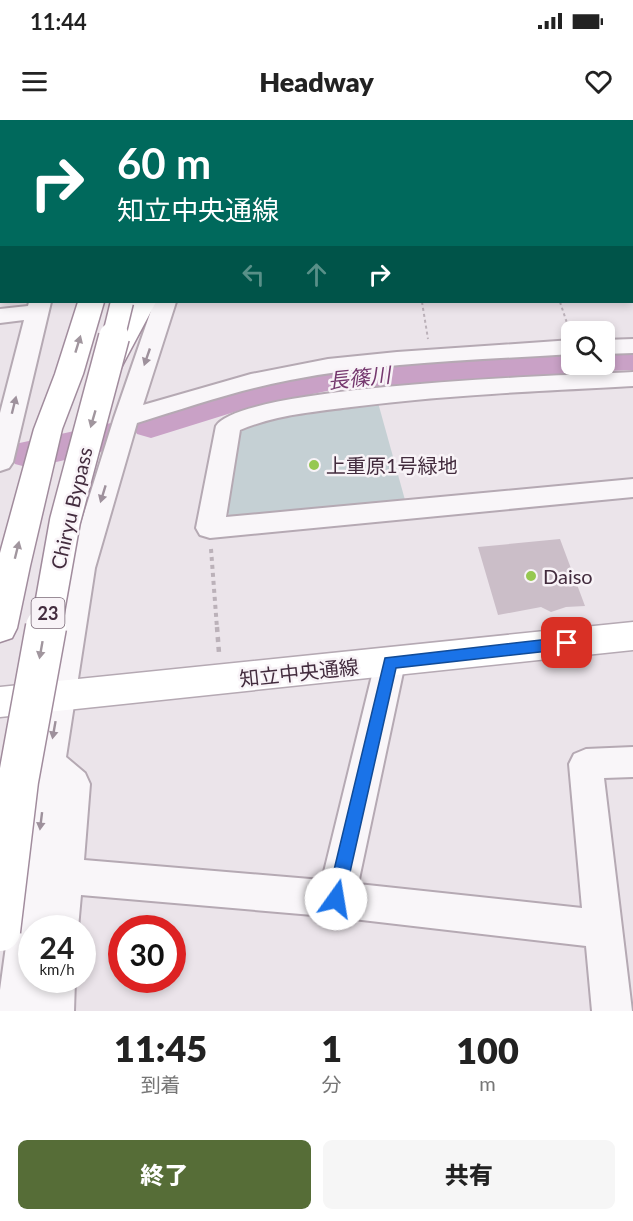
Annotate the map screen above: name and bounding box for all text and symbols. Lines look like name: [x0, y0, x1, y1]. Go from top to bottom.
text: 11:44: [30, 8, 87, 35]
icon: menu: [18, 65, 51, 98]
text: Headway: [259, 65, 374, 98]
icon: heart: [582, 65, 615, 98]
text: 60 m: [117, 138, 211, 188]
icon: right: [18, 144, 96, 222]
text: 知立中央通線: [117, 193, 279, 226]
icon: left: [237, 258, 270, 291]
icon: ahead: [300, 258, 333, 291]
icon: right: [363, 258, 396, 291]
map controls: [561, 321, 615, 375]
button: search: [561, 321, 615, 375]
one-way arrow: [74, 335, 83, 353]
one-way arrow: [141, 348, 151, 366]
water label: 長篠川: [326, 361, 394, 393]
one-way arrow: [10, 395, 19, 414]
one-way arrow: [88, 410, 97, 428]
street label: Chiryu Bypass: [45, 445, 97, 571]
place label: 上重原1号緑地: [326, 453, 458, 477]
marker: 上重原1号緑地: [307, 458, 321, 472]
one-way arrow: [98, 485, 107, 503]
one-way arrow: [12, 541, 22, 559]
place label: Daiso: [543, 564, 593, 588]
marker: Daiso: [524, 569, 538, 583]
road number: 23: [32, 598, 64, 628]
pin: [541, 617, 592, 668]
icon: arrive: [550, 626, 583, 659]
one-way arrow: [36, 641, 45, 660]
street label: 知立中央通線: [238, 654, 360, 690]
one-way arrow: [49, 721, 58, 740]
one-way arrow: [36, 812, 45, 831]
position arrow: [304, 867, 368, 931]
speed limit sign: 30: [108, 915, 186, 993]
text: 24: [40, 929, 74, 965]
text: km/h: [39, 960, 75, 978]
text: 11:45: [114, 1026, 207, 1070]
text: 1: [321, 1026, 342, 1070]
text: 100: [456, 1028, 519, 1072]
text: m: [479, 1071, 496, 1095]
text: 到着: [141, 1072, 181, 1096]
text: 分: [322, 1072, 342, 1096]
button: 終了: [18, 1140, 311, 1209]
button: 共有: [323, 1140, 615, 1209]

